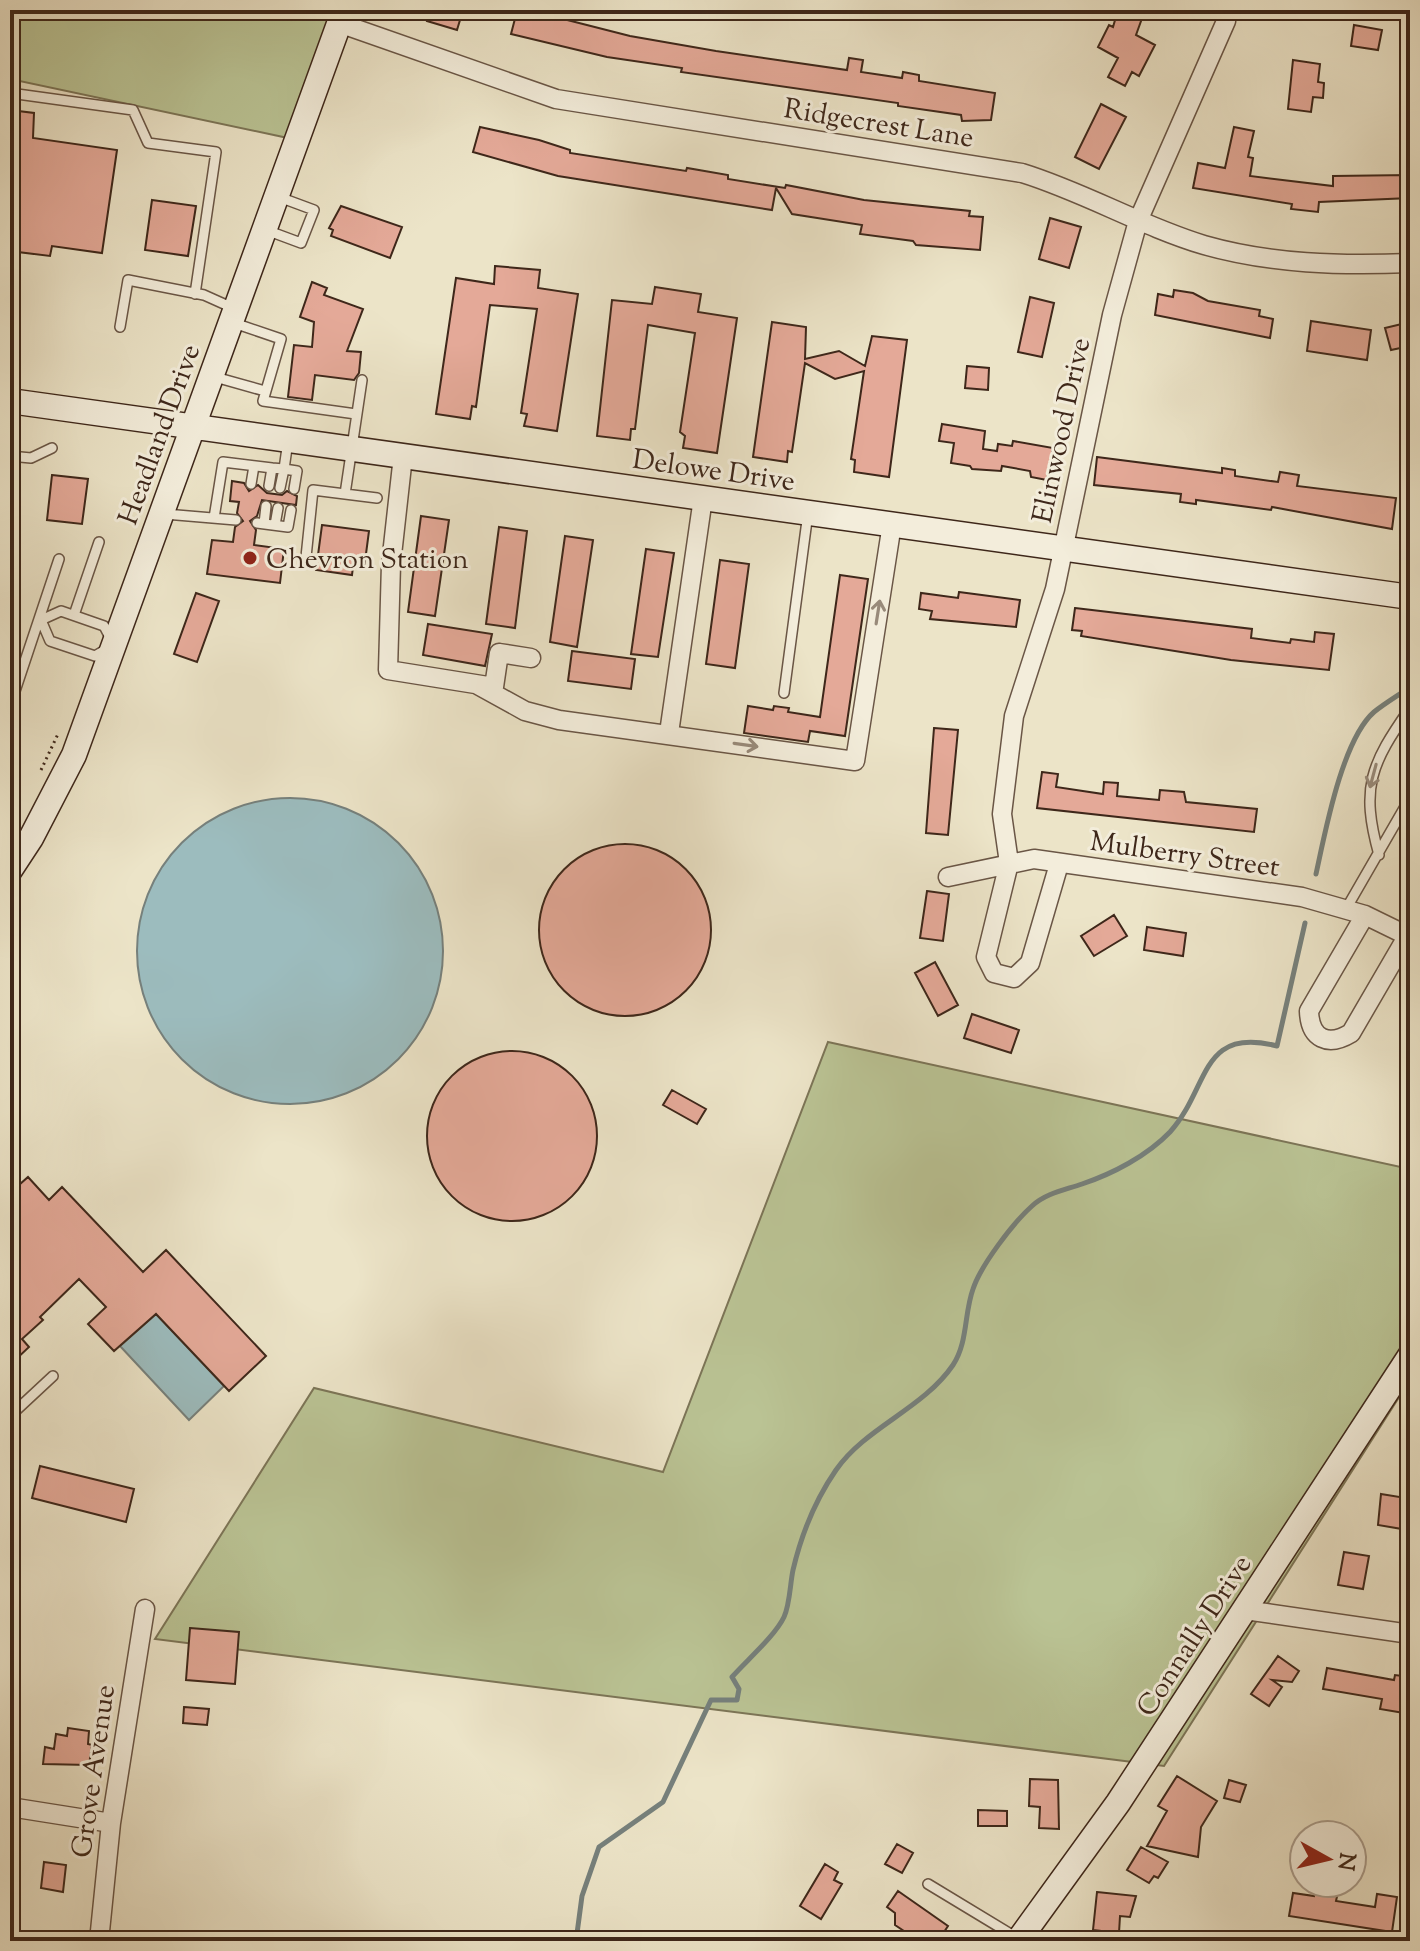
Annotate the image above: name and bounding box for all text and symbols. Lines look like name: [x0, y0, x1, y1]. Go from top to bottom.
street label: Ridgecrest Lane: [781, 90, 976, 160]
street label: Elinwood Drive: [1024, 334, 1102, 527]
street label: Headland Drive: [110, 339, 212, 531]
street label: Delowe Drive: [630, 441, 797, 503]
place label: Chevron Station: [266, 541, 469, 581]
marker: Chevron Station: [241, 549, 259, 567]
one-way arrow: [871, 600, 886, 625]
one-way arrow: [733, 738, 759, 753]
one-way arrow: [1365, 762, 1380, 788]
street label: Mulberry Street: [1087, 823, 1282, 889]
street label: Connally Drive: [1128, 1548, 1263, 1725]
street label: Grove Avenue: [63, 1682, 127, 1861]
north arrow: [1288, 1819, 1368, 1899]
text: N: [1328, 1850, 1362, 1873]

